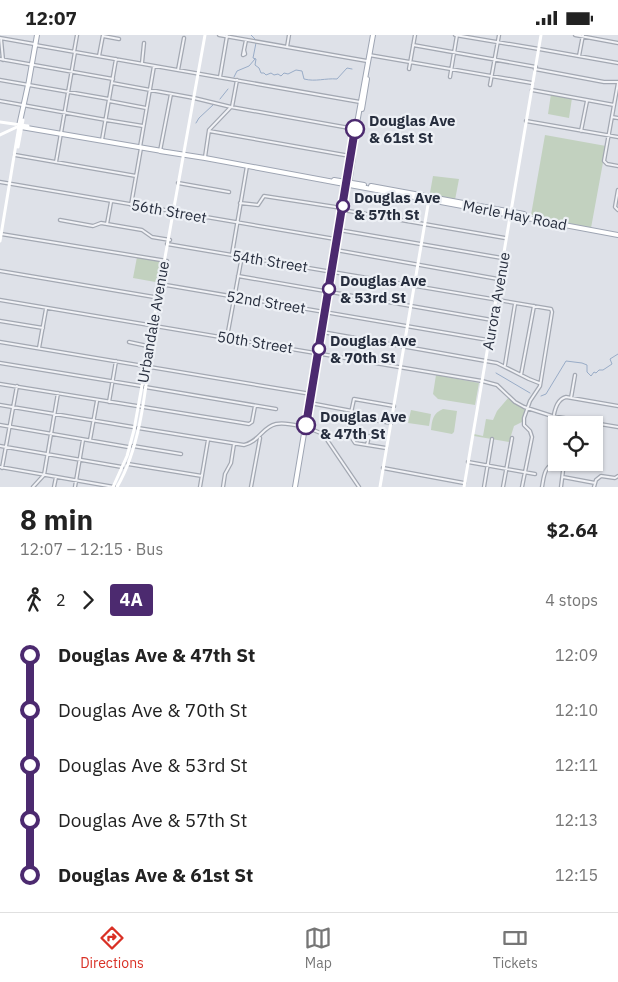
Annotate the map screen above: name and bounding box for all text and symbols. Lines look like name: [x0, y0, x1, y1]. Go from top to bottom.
text: 12:07: [25, 6, 77, 30]
place label: Douglas Ave & 61st St: [369, 111, 456, 147]
marker: Douglas Ave & 61st St: [345, 119, 365, 139]
place label: Douglas Ave & 57th St: [354, 188, 441, 224]
street label: 56th Street: [130, 195, 208, 227]
street label: Merle Hay Road: [461, 196, 569, 234]
marker: Douglas Ave & 57th St: [336, 199, 350, 213]
street label: 54th Street: [231, 246, 309, 276]
street label: Aurora Avenue: [478, 251, 514, 351]
street label: Urbandale Avenue: [133, 260, 173, 384]
place label: Douglas Ave & 53rd St: [340, 271, 427, 307]
marker: Douglas Ave & 53rd St: [322, 282, 336, 296]
street label: 52nd Street: [225, 286, 307, 318]
street label: 50th Street: [216, 327, 294, 357]
place label: Douglas Ave & 70th St: [330, 331, 417, 367]
marker: Douglas Ave & 70th St: [312, 342, 326, 356]
place label: Douglas Ave & 47th St: [320, 407, 407, 443]
marker: Douglas Ave & 47th St: [296, 415, 316, 435]
map controls: [548, 416, 603, 471]
button: locate: [548, 416, 603, 471]
text: 8 min: [20, 501, 93, 538]
text: $2.64: [546, 518, 598, 542]
text: 12:07 – 12:15 · Bus: [20, 539, 163, 559]
icon: walk: [20, 586, 48, 614]
icon: forward: [74, 586, 102, 614]
text: 4A: [120, 588, 143, 611]
text: 2: [56, 590, 66, 610]
text: 4 stops: [545, 590, 598, 610]
text: Douglas Ave & 47th St: [58, 643, 255, 667]
text: 12:09: [555, 645, 598, 665]
text: Douglas Ave & 70th St: [58, 698, 247, 722]
text: 12:10: [555, 700, 598, 720]
text: Douglas Ave & 53rd St: [58, 753, 248, 777]
text: 12:11: [555, 755, 598, 775]
text: Douglas Ave & 57th St: [58, 808, 247, 832]
text: 12:13: [555, 810, 598, 830]
text: Douglas Ave & 61st St: [58, 863, 253, 887]
text: 12:15: [555, 865, 598, 885]
tab: Directions: [80, 924, 144, 972]
tab: Map: [304, 924, 332, 972]
tab: Tickets: [493, 924, 538, 972]

